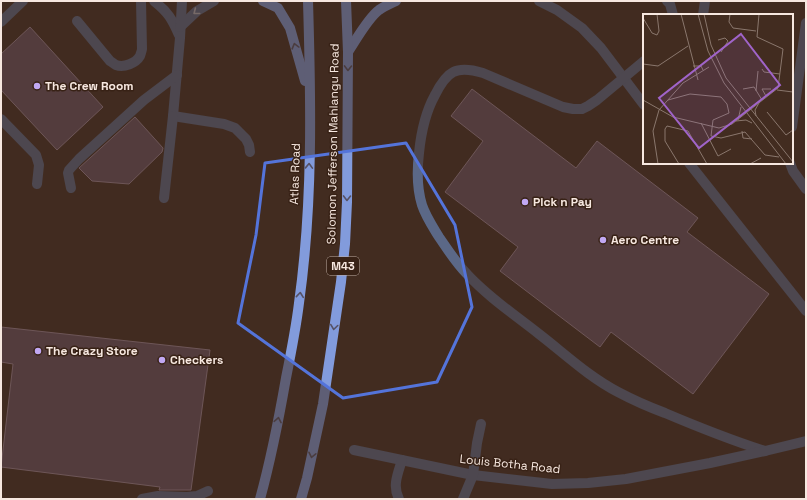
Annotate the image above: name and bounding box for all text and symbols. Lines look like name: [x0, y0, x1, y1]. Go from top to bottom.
one-way arrow: [193, 7, 200, 14]
inset map: [643, 14, 793, 164]
one-way arrow: [291, 43, 300, 50]
street label: Solomon Jefferson Mahlangu Road: [323, 43, 343, 245]
one-way arrow: [344, 65, 352, 71]
place label: The Crew Room: [45, 78, 134, 94]
marker: The Crew Room: [32, 81, 42, 91]
street label: Atlas Road: [286, 143, 304, 205]
one-way arrow: [305, 163, 313, 169]
place label: Pick n Pay: [533, 194, 592, 210]
one-way arrow: [343, 195, 351, 201]
marker: Pick n Pay: [520, 197, 530, 207]
place label: Aero Centre: [611, 232, 679, 248]
marker: Aero Centre: [598, 235, 608, 245]
road number: M43: [327, 257, 359, 275]
one-way arrow: [295, 292, 304, 298]
one-way arrow: [330, 324, 339, 330]
place label: The Crazy Store: [46, 343, 138, 359]
marker: The Crazy Store: [33, 346, 43, 356]
place label: Checkers: [170, 352, 223, 368]
marker: Checkers: [157, 355, 167, 365]
one-way arrow: [274, 417, 282, 423]
street label: Louis Botha Road: [459, 451, 561, 477]
one-way arrow: [309, 452, 317, 458]

